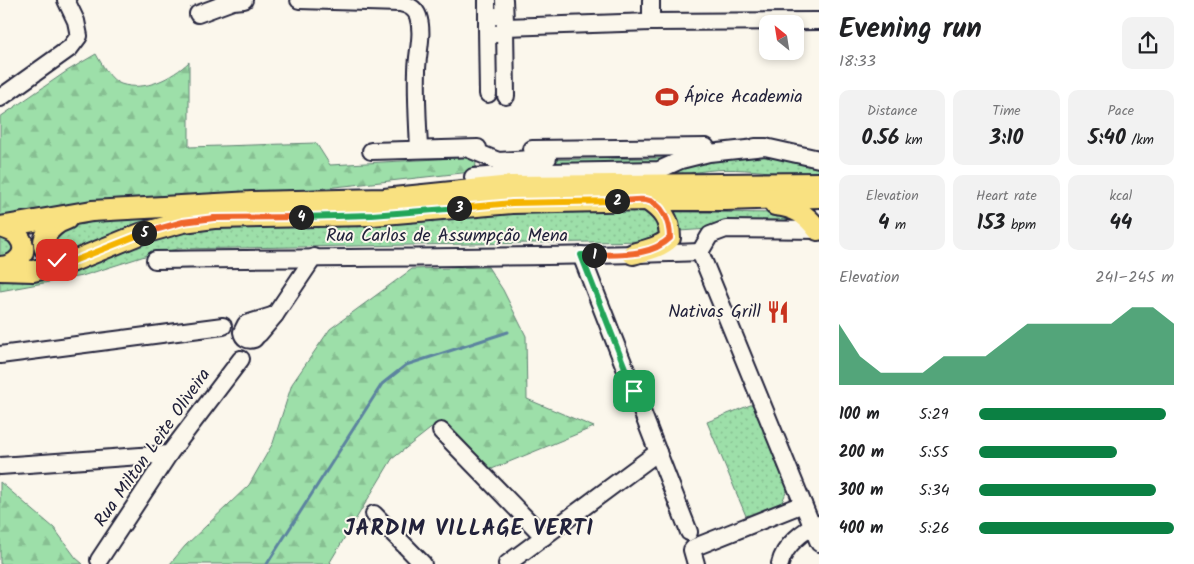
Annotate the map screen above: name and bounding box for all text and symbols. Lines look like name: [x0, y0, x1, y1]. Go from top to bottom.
text: Evening run: [839, 7, 982, 52]
north arrow: [759, 15, 804, 60]
map controls: [759, 15, 804, 60]
button: share: [1122, 17, 1174, 69]
text: 18:33: [839, 49, 876, 74]
place label: Ápice Academia: [684, 83, 803, 112]
sports icon: Ápice Academia: [654, 84, 680, 110]
text: Distance: [867, 100, 917, 122]
text: Time: [992, 100, 1021, 122]
text: Pace: [1107, 100, 1134, 122]
text: 0.56: [862, 122, 899, 155]
text: 3:10: [990, 122, 1023, 155]
text: 5:40: [1088, 122, 1126, 155]
text: km: [899, 129, 923, 151]
text: /km: [1126, 129, 1154, 151]
text: Elevation: [866, 185, 919, 207]
text: Heart rate: [976, 185, 1037, 207]
text: kcal: [1109, 185, 1132, 207]
pin: 2: [604, 188, 630, 214]
text: 2: [613, 190, 622, 212]
pin: 3: [446, 196, 472, 220]
text: 3: [456, 197, 463, 219]
pin: 4: [288, 204, 314, 230]
text: 4: [298, 206, 305, 228]
text: 4: [878, 207, 890, 240]
text: 153: [977, 207, 1005, 240]
text: 44: [1109, 207, 1132, 240]
text: m: [890, 214, 906, 236]
text: bpm: [1005, 214, 1036, 236]
pin: 5: [132, 220, 156, 246]
text: 5: [141, 222, 148, 244]
street label: Rua Carlos de Assumpção Mena: [326, 222, 568, 251]
pin: [36, 239, 78, 281]
pin: 1: [582, 242, 606, 268]
text: 1: [592, 244, 597, 266]
icon: check: [43, 246, 71, 274]
text: Elevation: [839, 265, 900, 290]
text: 241–245 m: [1095, 265, 1174, 290]
place label: Nativas Grill: [668, 298, 762, 327]
restaurant icon: Nativas Grill: [765, 299, 791, 325]
street label: Rua Milton Leite Oliveira: [87, 363, 219, 533]
pin: [613, 370, 655, 412]
icon: arrive: [620, 377, 648, 405]
text: 100 m: [839, 402, 880, 427]
text: 5:29: [919, 402, 949, 427]
text: 200 m: [839, 440, 884, 465]
text: 5:55: [919, 440, 949, 465]
text: 300 m: [839, 478, 883, 503]
text: 5:34: [919, 478, 949, 503]
district label: JARDIM VILLAGE VERTI: [344, 512, 594, 547]
text: 400 m: [839, 516, 883, 541]
text: 5:26: [919, 516, 950, 541]

